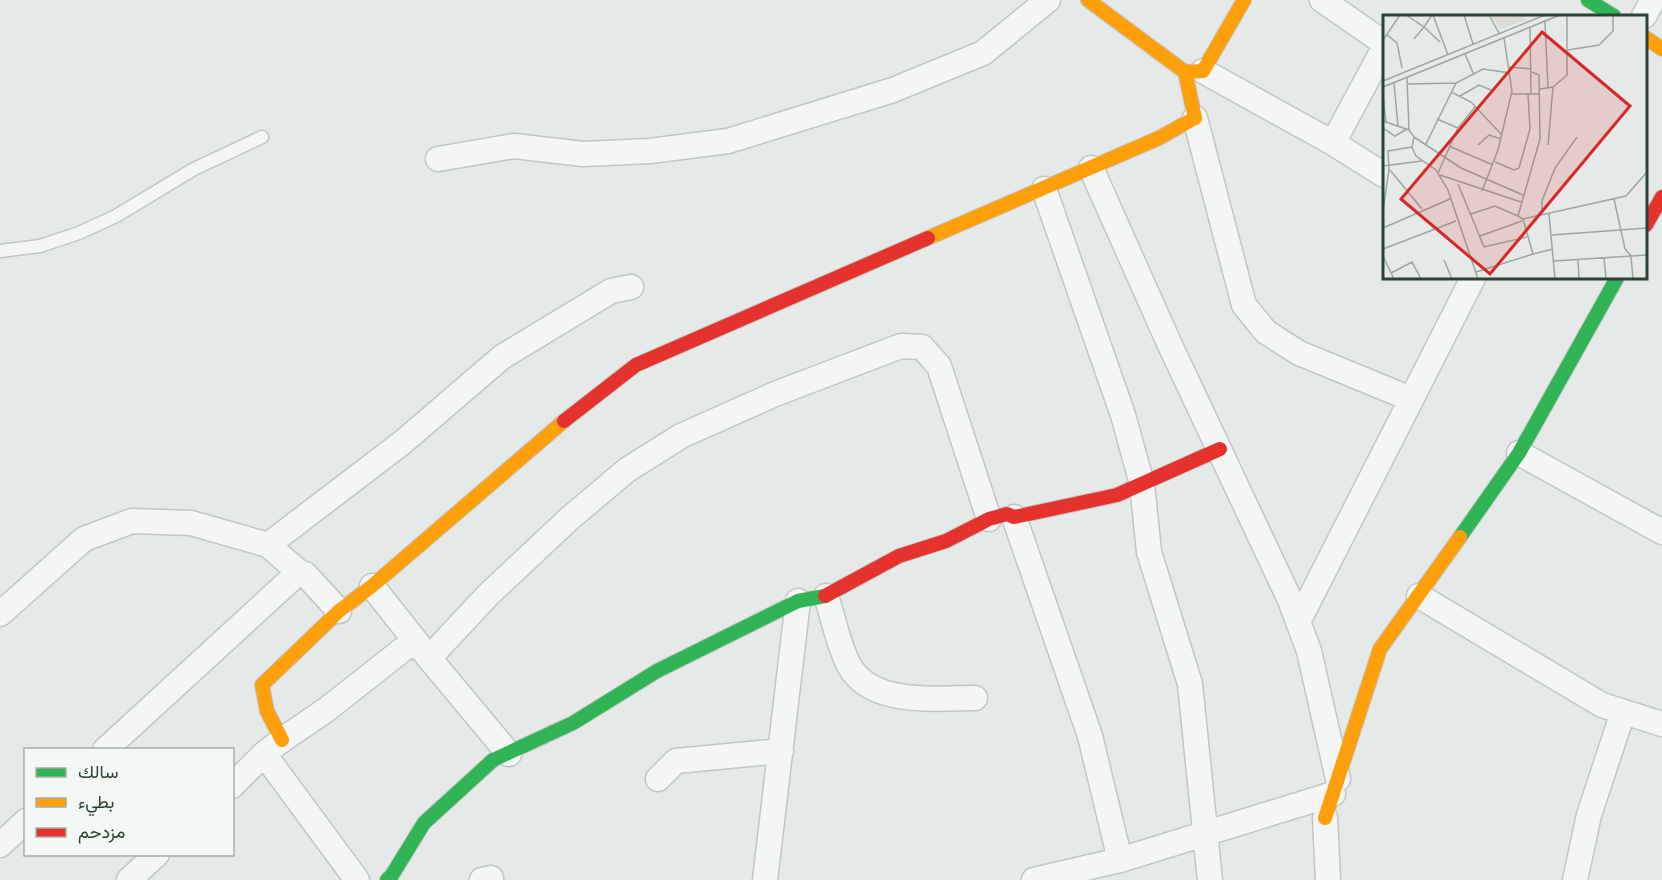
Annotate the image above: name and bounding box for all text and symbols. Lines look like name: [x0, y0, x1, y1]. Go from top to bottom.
inset map: [1383, 15, 1647, 279]
legend: [24, 748, 234, 856]
text: سالك: [78, 762, 118, 785]
text: بطيء: [78, 792, 114, 817]
text: مزدحم: [78, 822, 125, 845]

